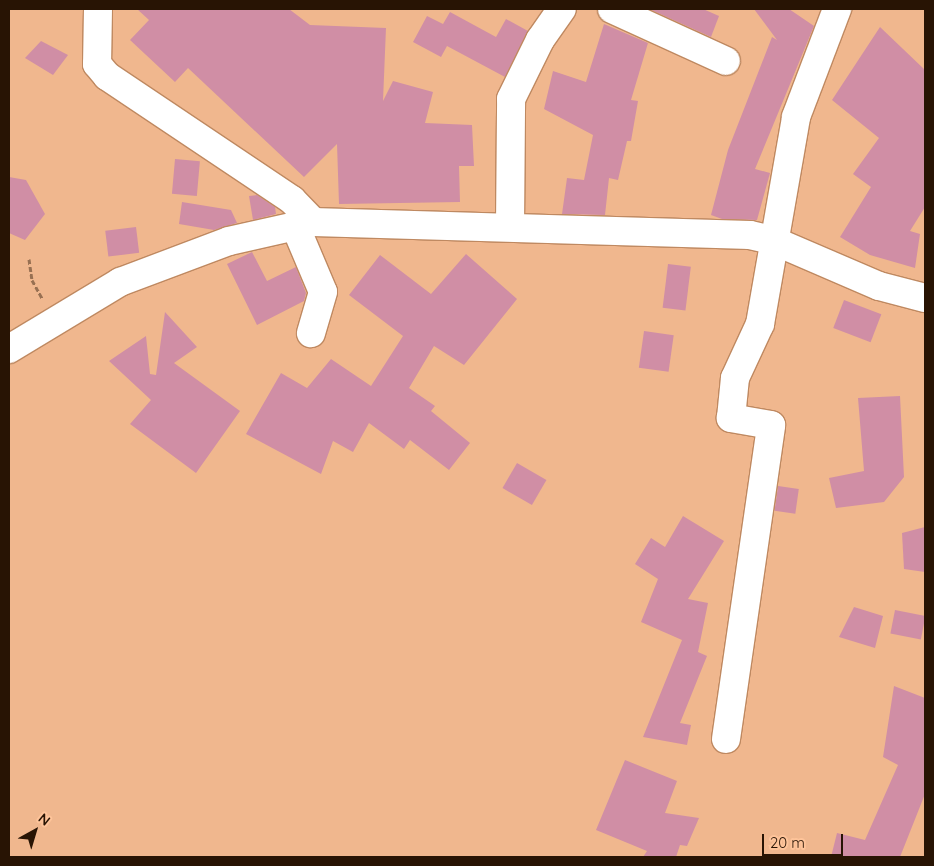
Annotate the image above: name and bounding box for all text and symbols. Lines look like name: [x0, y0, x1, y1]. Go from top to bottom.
north arrow: [10, 806, 60, 856]
text: N: [35, 809, 54, 830]
scale bar: [764, 824, 845, 856]
text: 20 m: [770, 833, 805, 852]

